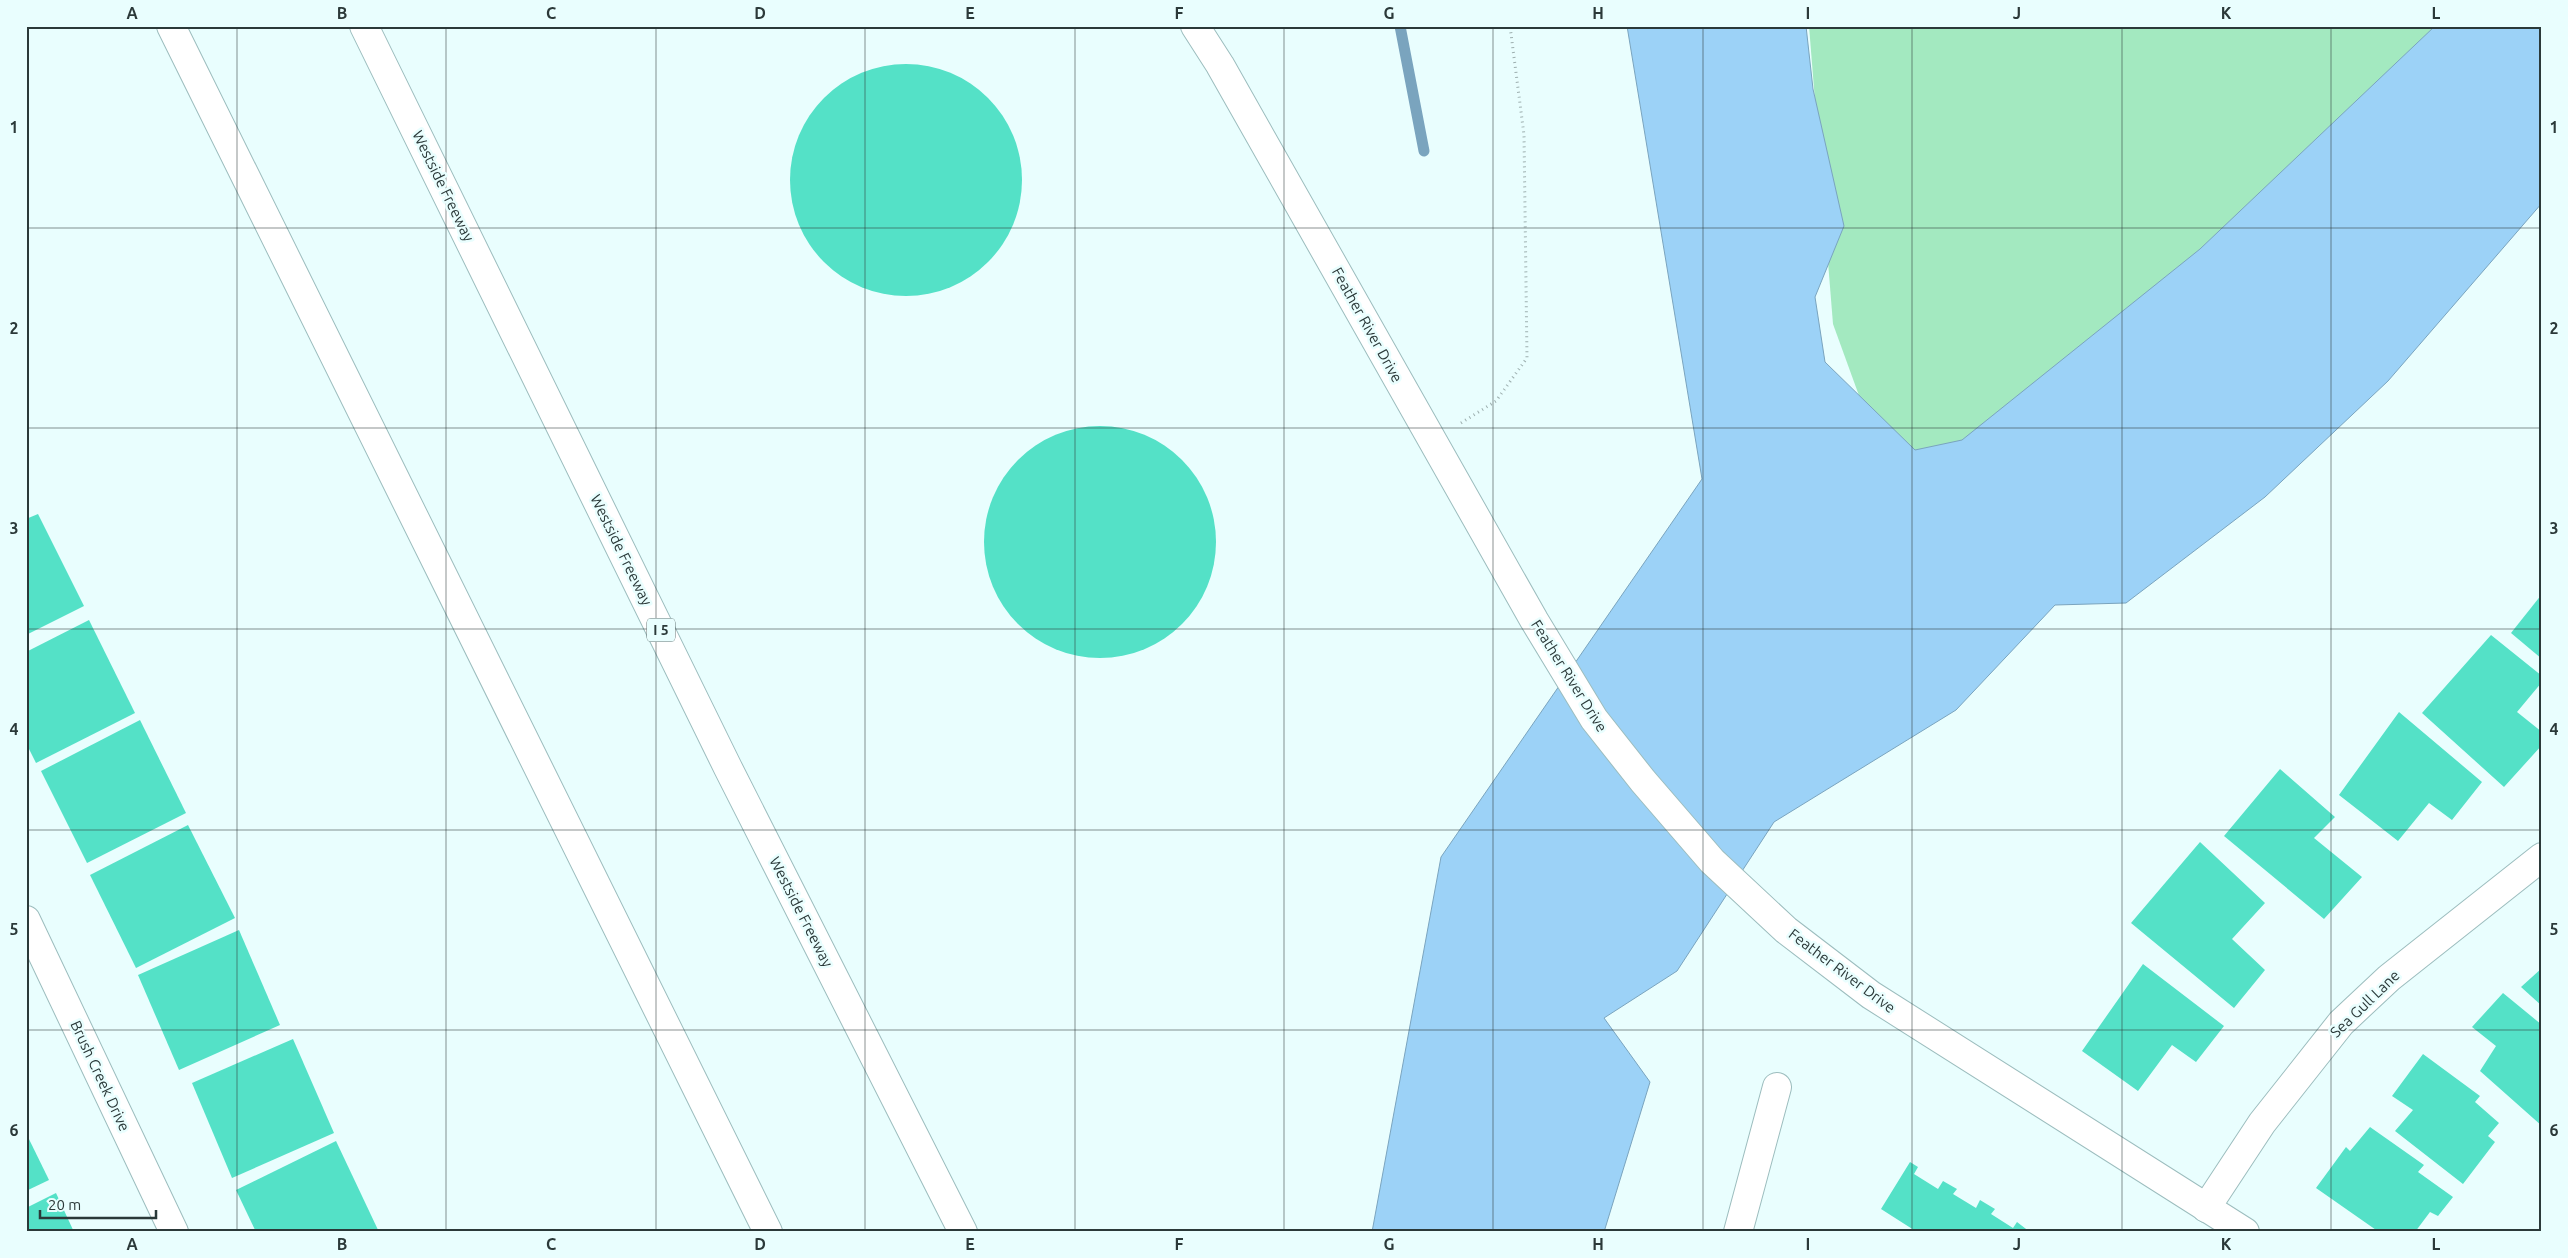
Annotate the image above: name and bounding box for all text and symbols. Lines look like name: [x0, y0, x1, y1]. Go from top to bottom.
text: A: [126, 4, 138, 22]
text: B: [337, 4, 347, 22]
text: C: [546, 4, 556, 22]
text: D: [754, 4, 766, 22]
text: E: [965, 4, 975, 22]
text: F: [1175, 4, 1184, 22]
text: G: [1383, 4, 1395, 22]
text: H: [1592, 4, 1604, 22]
text: I: [1806, 4, 1810, 22]
text: J: [2013, 4, 2021, 22]
text: K: [2221, 4, 2232, 22]
text: L: [2432, 4, 2441, 22]
text: 1: [9, 118, 19, 136]
text: 1: [2549, 118, 2559, 136]
street label: Westside Freeway: [409, 127, 478, 244]
street label: Feather River Drive: [1329, 264, 1406, 385]
text: 2: [9, 319, 19, 337]
text: 2: [2549, 319, 2559, 337]
street label: Westside Freeway: [587, 491, 656, 608]
text: 3: [9, 519, 19, 537]
text: 3: [2549, 519, 2559, 537]
street label: Feather River Drive: [1528, 617, 1611, 735]
road number: I 5: [647, 618, 675, 642]
text: 4: [9, 720, 19, 738]
text: 4: [2549, 720, 2559, 738]
street label: Westside Freeway: [766, 854, 837, 970]
text: 5: [9, 920, 19, 938]
text: 5: [2549, 920, 2559, 938]
street label: Feather River Drive: [1786, 925, 1899, 1016]
street label: Sea Gull Lane: [2327, 967, 2403, 1041]
street label: Brush Creek Drive: [67, 1018, 134, 1134]
text: 6: [9, 1121, 19, 1139]
text: 6: [2549, 1121, 2559, 1139]
scale bar: [40, 1188, 156, 1220]
text: 20 m: [48, 1196, 81, 1213]
text: A: [126, 1235, 138, 1253]
text: B: [337, 1235, 347, 1253]
text: C: [546, 1235, 556, 1253]
text: D: [754, 1235, 766, 1253]
text: E: [965, 1235, 975, 1253]
text: F: [1175, 1235, 1184, 1253]
text: G: [1383, 1235, 1395, 1253]
text: H: [1592, 1235, 1604, 1253]
text: I: [1806, 1235, 1810, 1253]
text: J: [2013, 1235, 2021, 1253]
text: K: [2221, 1235, 2232, 1253]
text: L: [2432, 1235, 2441, 1253]

